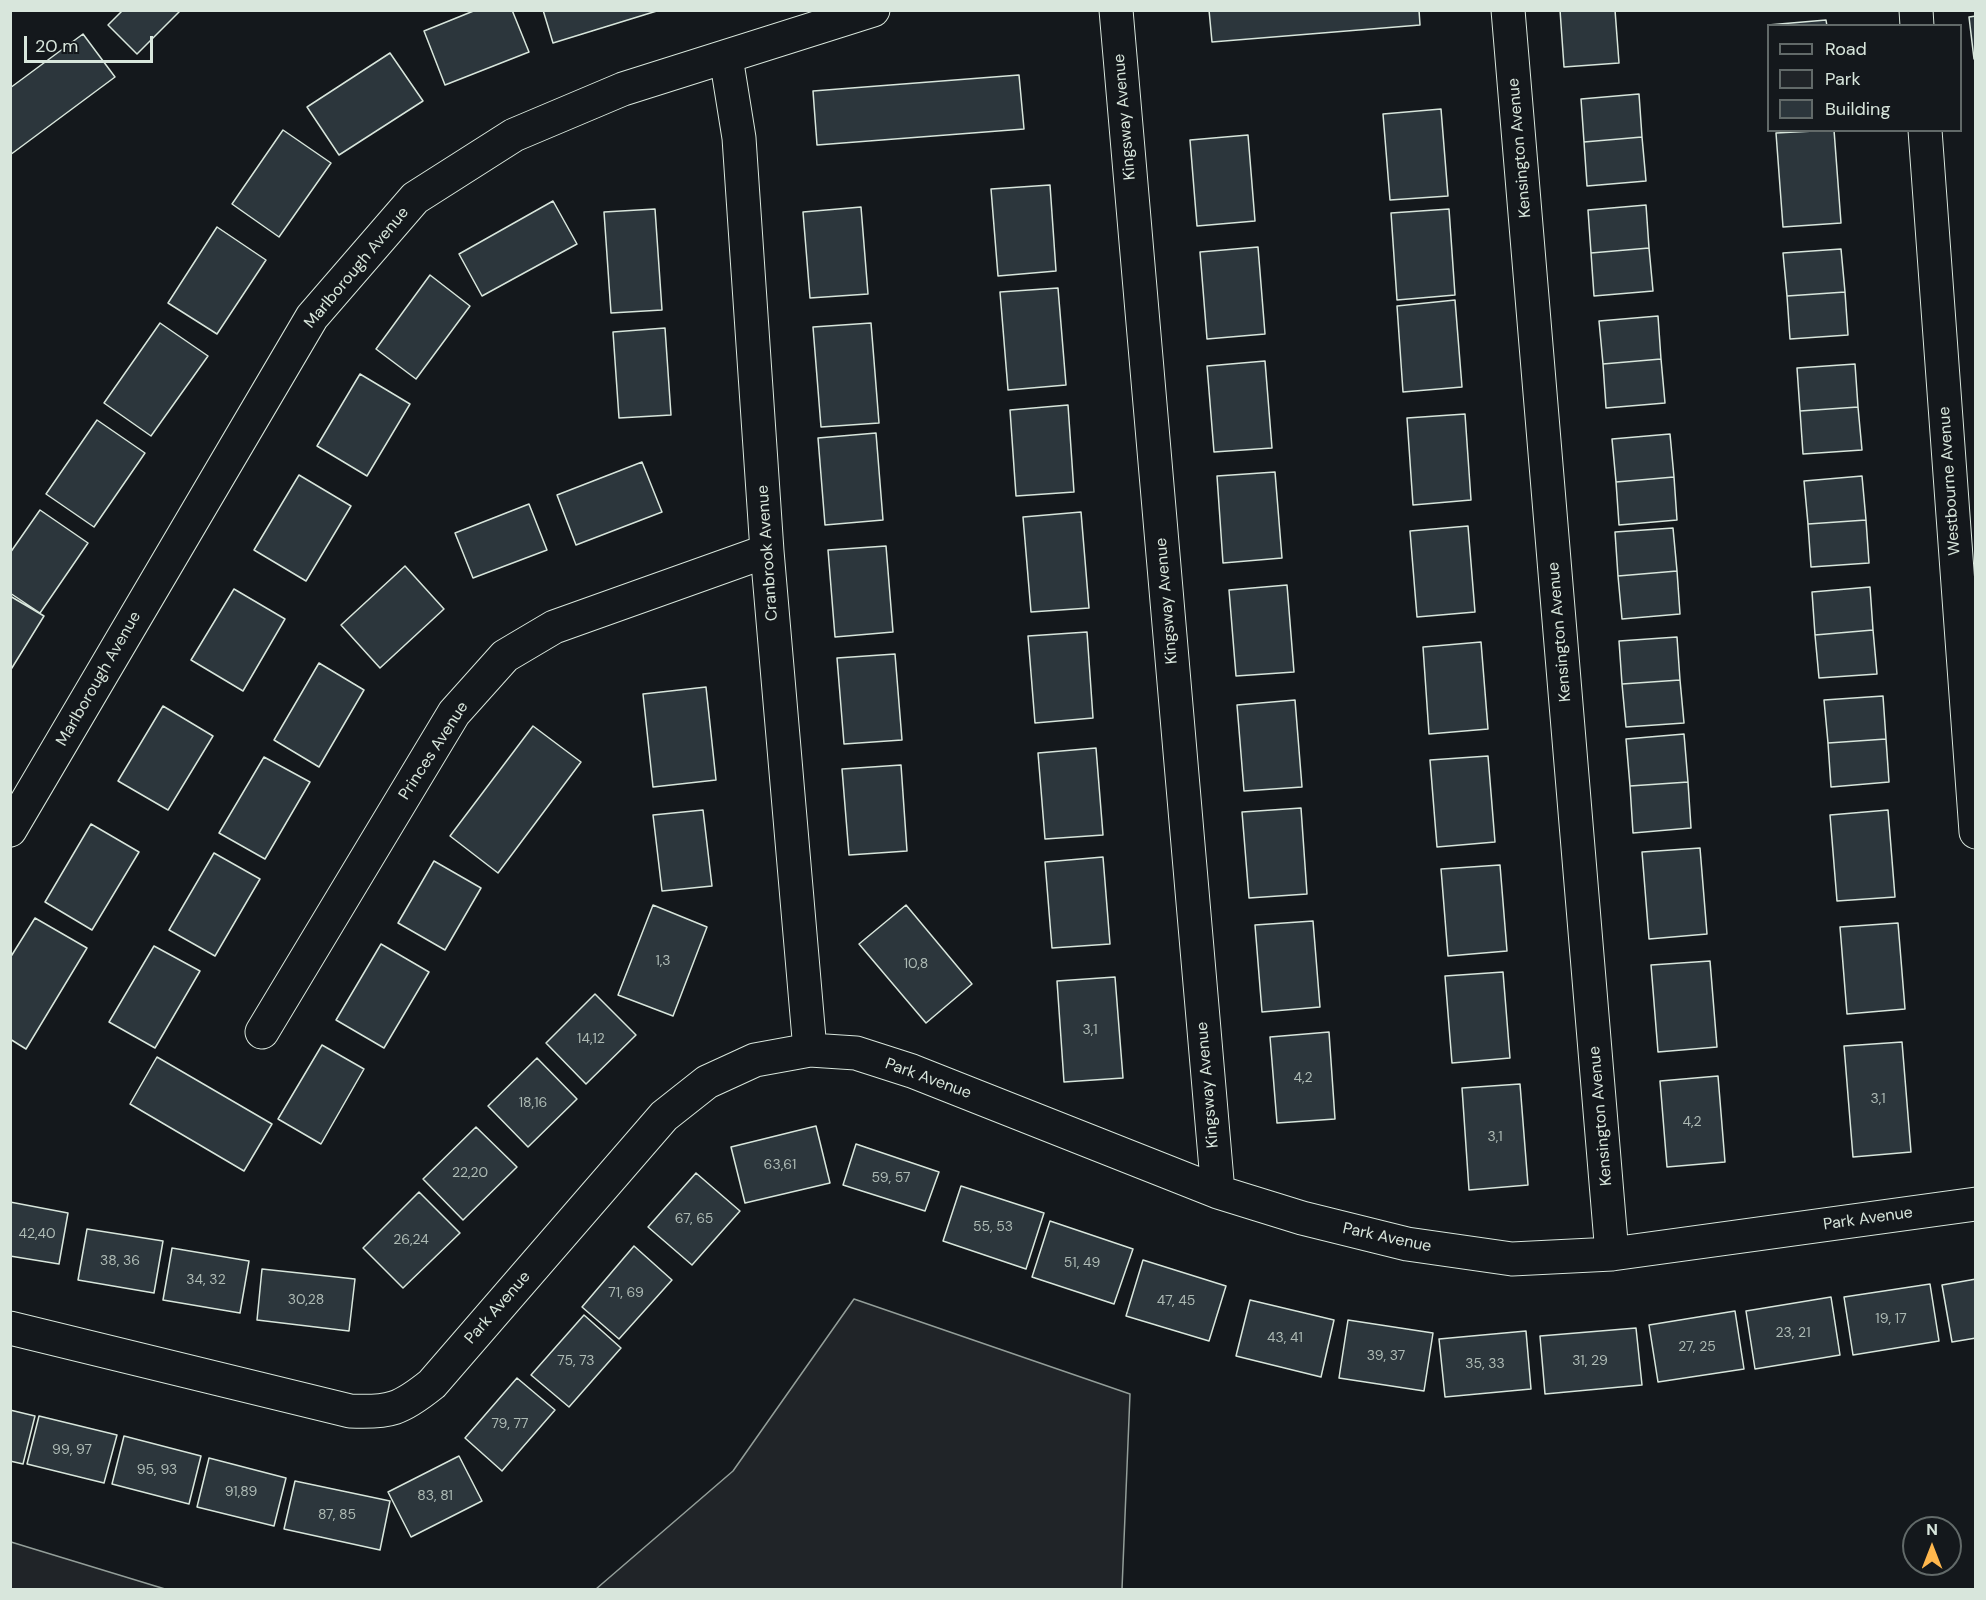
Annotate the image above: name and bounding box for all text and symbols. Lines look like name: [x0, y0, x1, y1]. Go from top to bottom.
scale bar: [27, 24, 156, 62]
legend: [1767, 24, 1962, 132]
text: 20 m: [35, 34, 78, 58]
text: Road: [1825, 37, 1867, 61]
street label: Kingsway Avenue: [1110, 53, 1140, 181]
text: Park: [1825, 67, 1861, 91]
street label: Kensington Avenue: [1504, 77, 1536, 219]
text: Building: [1825, 97, 1890, 121]
street label: Marlborough Avenue: [301, 204, 413, 332]
street label: Westbourne Avenue: [1935, 406, 1965, 556]
street label: Cranbrook Avenue: [754, 484, 782, 622]
street label: Kingsway Avenue: [1152, 537, 1182, 665]
street label: Kensington Avenue: [1544, 561, 1576, 703]
street label: Marlborough Avenue: [53, 608, 145, 750]
street label: Princes Avenue: [395, 698, 473, 804]
house number: 1,3: [655, 953, 671, 969]
house number: 10,8: [904, 956, 928, 972]
street label: Kingsway Avenue: [1193, 1021, 1223, 1149]
house number: 3,1: [1082, 1022, 1098, 1038]
house number: 14,12: [577, 1031, 605, 1047]
street label: Kensington Avenue: [1585, 1045, 1617, 1187]
street label: Park Avenue: [882, 1055, 974, 1103]
house number: 4,2: [1293, 1070, 1313, 1086]
house number: 3,1: [1870, 1091, 1886, 1107]
house number: 18,16: [519, 1095, 547, 1111]
house number: 4,2: [1682, 1114, 1702, 1130]
house number: 3,1: [1487, 1129, 1503, 1145]
house number: 63,61: [764, 1157, 796, 1173]
house number: 22,20: [452, 1165, 488, 1181]
house number: 59, 57: [872, 1170, 910, 1186]
street label: Park Avenue: [1822, 1203, 1914, 1235]
house number: 67, 65: [675, 1211, 713, 1227]
house number: 55, 53: [973, 1219, 1013, 1235]
street label: Park Avenue: [1341, 1219, 1433, 1257]
house number: 42,40: [18, 1226, 56, 1242]
house number: 26,24: [393, 1232, 429, 1248]
house number: 38, 36: [100, 1253, 140, 1269]
house number: 51, 49: [1064, 1255, 1100, 1271]
street label: Park Avenue: [461, 1268, 535, 1348]
house number: 34, 32: [186, 1272, 226, 1288]
house number: 71, 69: [608, 1285, 644, 1301]
house number: 30,28: [288, 1292, 324, 1308]
house number: 47, 45: [1157, 1293, 1195, 1309]
house number: 19, 17: [1875, 1311, 1907, 1327]
house number: 23, 21: [1775, 1325, 1811, 1341]
house number: 43, 41: [1267, 1330, 1303, 1346]
house number: 27, 25: [1678, 1339, 1716, 1355]
house number: 39, 37: [1367, 1348, 1405, 1364]
house number: 75, 73: [557, 1353, 595, 1369]
house number: 31, 29: [1572, 1353, 1608, 1369]
house number: 35, 33: [1465, 1356, 1505, 1372]
house number: 79, 77: [491, 1416, 529, 1432]
house number: 99, 97: [52, 1442, 92, 1458]
house number: 95, 93: [137, 1462, 177, 1478]
house number: 91,89: [225, 1484, 257, 1500]
house number: 83, 81: [417, 1488, 453, 1504]
house number: 87, 85: [318, 1507, 356, 1523]
north arrow: [1902, 1516, 1962, 1576]
text: N: [1926, 1519, 1938, 1540]

